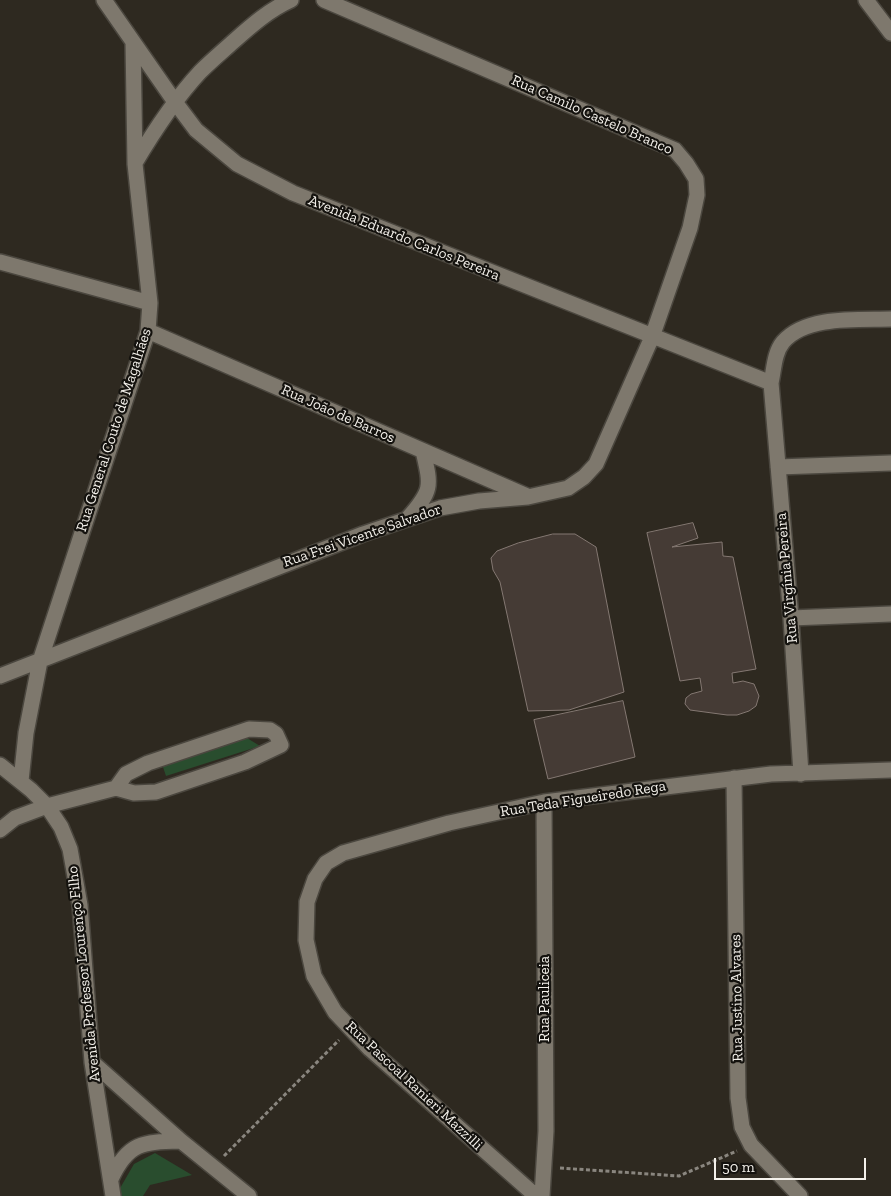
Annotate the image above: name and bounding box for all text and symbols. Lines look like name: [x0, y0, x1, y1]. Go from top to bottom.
street label: Rua Camilo Castelo Branco: [509, 71, 675, 159]
street label: Avenida Eduardo Carlos Pereira: [306, 191, 502, 285]
street label: Rua General Couto de Magalhães: [73, 326, 155, 534]
street label: Rua João de Barros: [278, 381, 398, 447]
street label: Rua Frei Vicente Salvador: [281, 500, 443, 572]
street label: Rua Virgínia Pereira: [772, 512, 802, 644]
street label: Rua Teda Figueiredo Rega: [499, 777, 667, 821]
street label: Avenida Professor Lourenço Filho: [64, 865, 104, 1083]
street label: Rua Justino Alvares: [727, 934, 747, 1062]
street label: Rua Pauliceia: [536, 956, 554, 1042]
street label: Rua Pascoal Ranieri Mazzilli: [342, 1018, 486, 1154]
scale bar: [716, 1148, 868, 1180]
text: 50 m: [722, 1158, 755, 1176]

